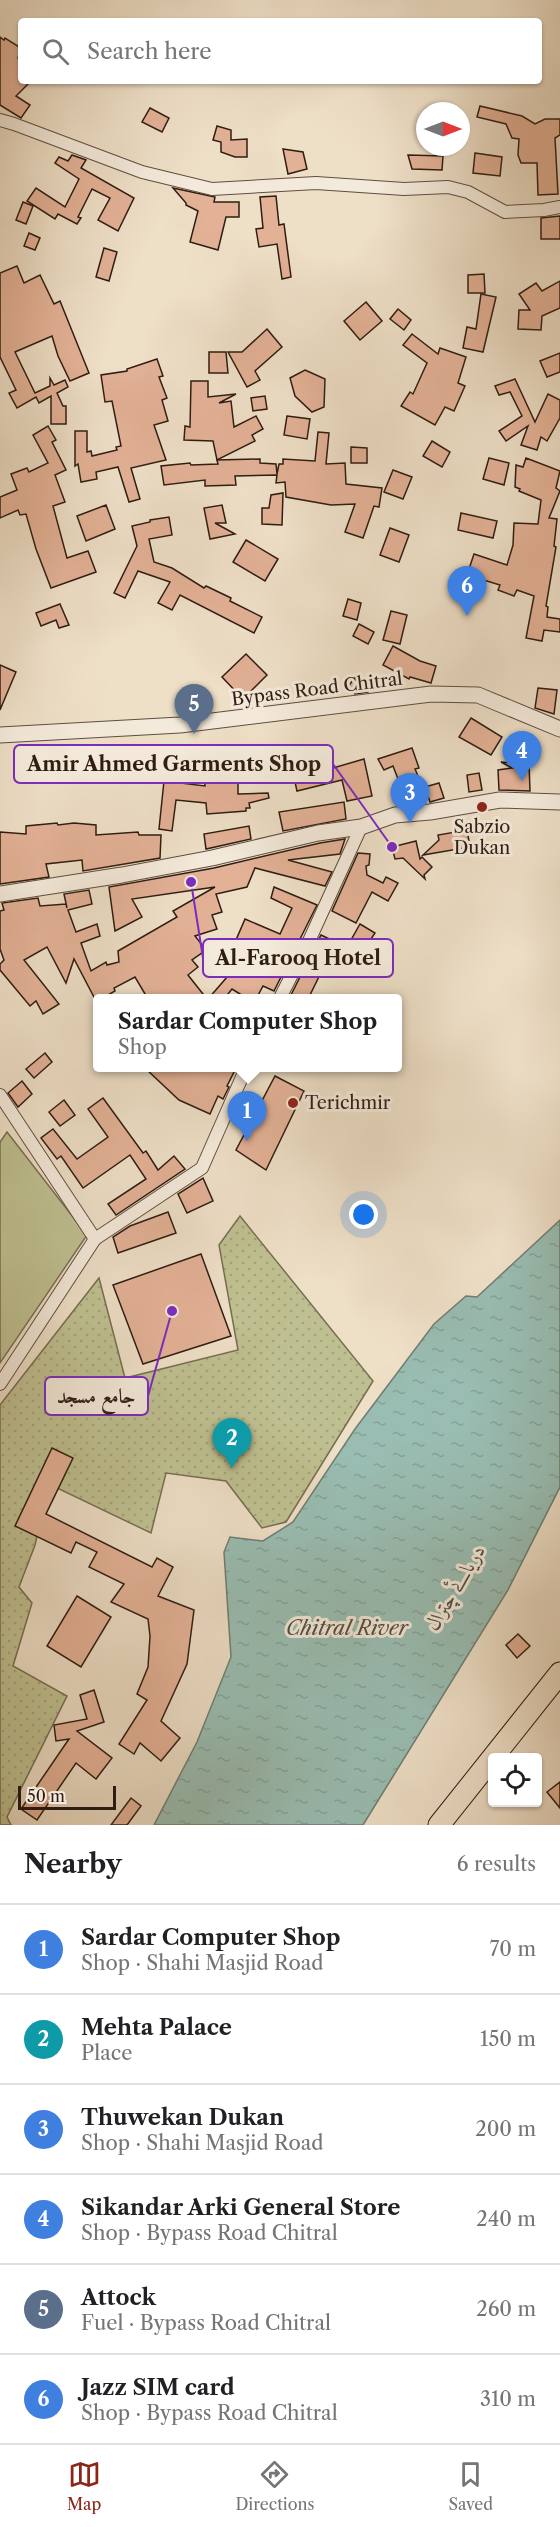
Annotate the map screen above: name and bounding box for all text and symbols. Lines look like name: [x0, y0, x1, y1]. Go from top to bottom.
search box: [18, 18, 542, 84]
icon: search: [39, 35, 72, 68]
text: Search here: [87, 38, 212, 65]
north arrow: [416, 102, 470, 156]
pin: 6: [448, 566, 486, 616]
street label: Bypass Road Chitral: [230, 668, 404, 710]
pin: 5: [174, 684, 214, 734]
pin: 4: [502, 732, 542, 781]
callout: Amir Ahmed Garments Shop: [14, 745, 333, 783]
text: Amir Ahmed Garments Shop: [26, 752, 321, 776]
pin: 3: [390, 774, 430, 823]
marker: Sabzio Dukan: [475, 800, 489, 814]
place label: Sabzio Dukan: [454, 816, 510, 859]
callout: Al-Farooq Hotel: [203, 939, 393, 977]
text: Al-Farooq Hotel: [214, 946, 381, 970]
popup: [93, 994, 402, 1072]
text: Sardar Computer Shop: [118, 1008, 377, 1035]
text: Shop: [118, 1035, 167, 1059]
pin: 1: [228, 1092, 266, 1141]
place label: Terichmir: [305, 1092, 391, 1114]
marker: Terichmir: [286, 1096, 300, 1110]
your location: [349, 1200, 378, 1229]
callout: جامع مسجد: [45, 1377, 148, 1415]
text: جامع مسجد: [57, 1384, 135, 1415]
pin: 2: [212, 1418, 252, 1468]
water label: دریائے چترال: [419, 1539, 492, 1635]
water label: Chitral River: [286, 1616, 410, 1640]
map controls: [488, 1753, 542, 1807]
button: locate: [488, 1753, 542, 1807]
scale bar: [18, 1783, 116, 1810]
text: 50 m: [27, 1786, 65, 1806]
text: Nearby: [24, 1848, 122, 1880]
text: 6 results: [457, 1852, 536, 1876]
text: Sardar Computer Shop: [81, 1924, 341, 1951]
text: 1: [39, 1937, 48, 1961]
text: 70 m: [490, 1937, 536, 1961]
text: Shop · Shahi Masjid Road: [81, 1951, 323, 1975]
text: Mehta Palace: [81, 2014, 232, 2041]
text: 2: [38, 2027, 49, 2051]
text: 150 m: [480, 2027, 536, 2051]
text: Place: [81, 2041, 132, 2065]
text: Thuwekan Dukan: [81, 2104, 284, 2131]
text: 3: [38, 2117, 49, 2141]
text: 200 m: [475, 2117, 536, 2141]
text: Shop · Shahi Masjid Road: [81, 2131, 323, 2155]
text: Sikandar Arki General Store: [81, 2194, 400, 2221]
text: 4: [38, 2207, 49, 2231]
text: 240 m: [476, 2207, 536, 2231]
text: Shop · Bypass Road Chitral: [81, 2221, 338, 2245]
text: Attock: [81, 2284, 156, 2311]
text: 5: [38, 2297, 49, 2321]
text: 260 m: [476, 2297, 536, 2321]
text: Fuel · Bypass Road Chitral: [81, 2311, 331, 2335]
text: Jazz SIM card: [81, 2374, 235, 2401]
text: 6: [38, 2387, 49, 2411]
text: 310 m: [480, 2387, 536, 2411]
text: Shop · Bypass Road Chitral: [81, 2401, 338, 2425]
tab: Map: [67, 2458, 101, 2514]
tab: Directions: [235, 2458, 314, 2514]
tab: Saved: [449, 2458, 493, 2514]

